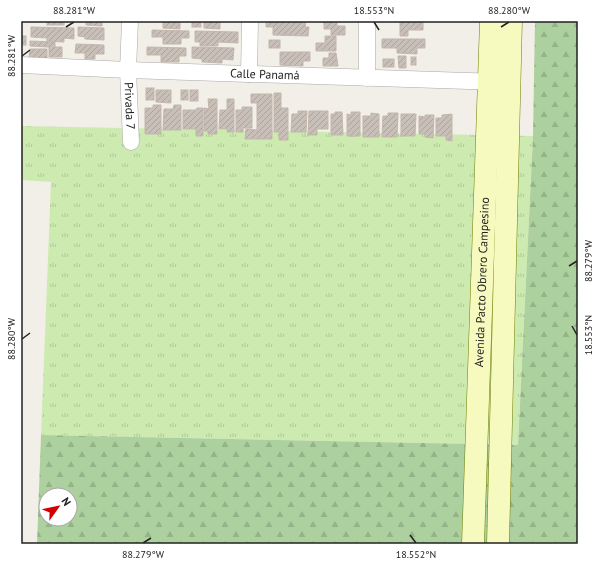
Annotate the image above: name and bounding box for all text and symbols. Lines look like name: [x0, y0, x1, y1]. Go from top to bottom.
text: 88.281°W: [53, 4, 96, 17]
text: 18.553°N: [354, 4, 394, 17]
text: 88.280°W: [488, 4, 531, 17]
text: 88.281°W: [5, 34, 18, 77]
street label: Calle Panamá: [230, 65, 300, 83]
street label: Privada 7: [122, 82, 138, 130]
street label: Avenida Pacto Obrero Campesino: [471, 197, 492, 367]
text: 88.279°W: [582, 239, 595, 282]
text: 18.553°N: [582, 315, 595, 355]
text: 88.280°W: [5, 317, 18, 360]
north arrow: [38, 487, 78, 527]
text: N: [59, 495, 74, 508]
text: 88.279°W: [122, 548, 165, 561]
text: 18.552°N: [396, 548, 436, 561]

